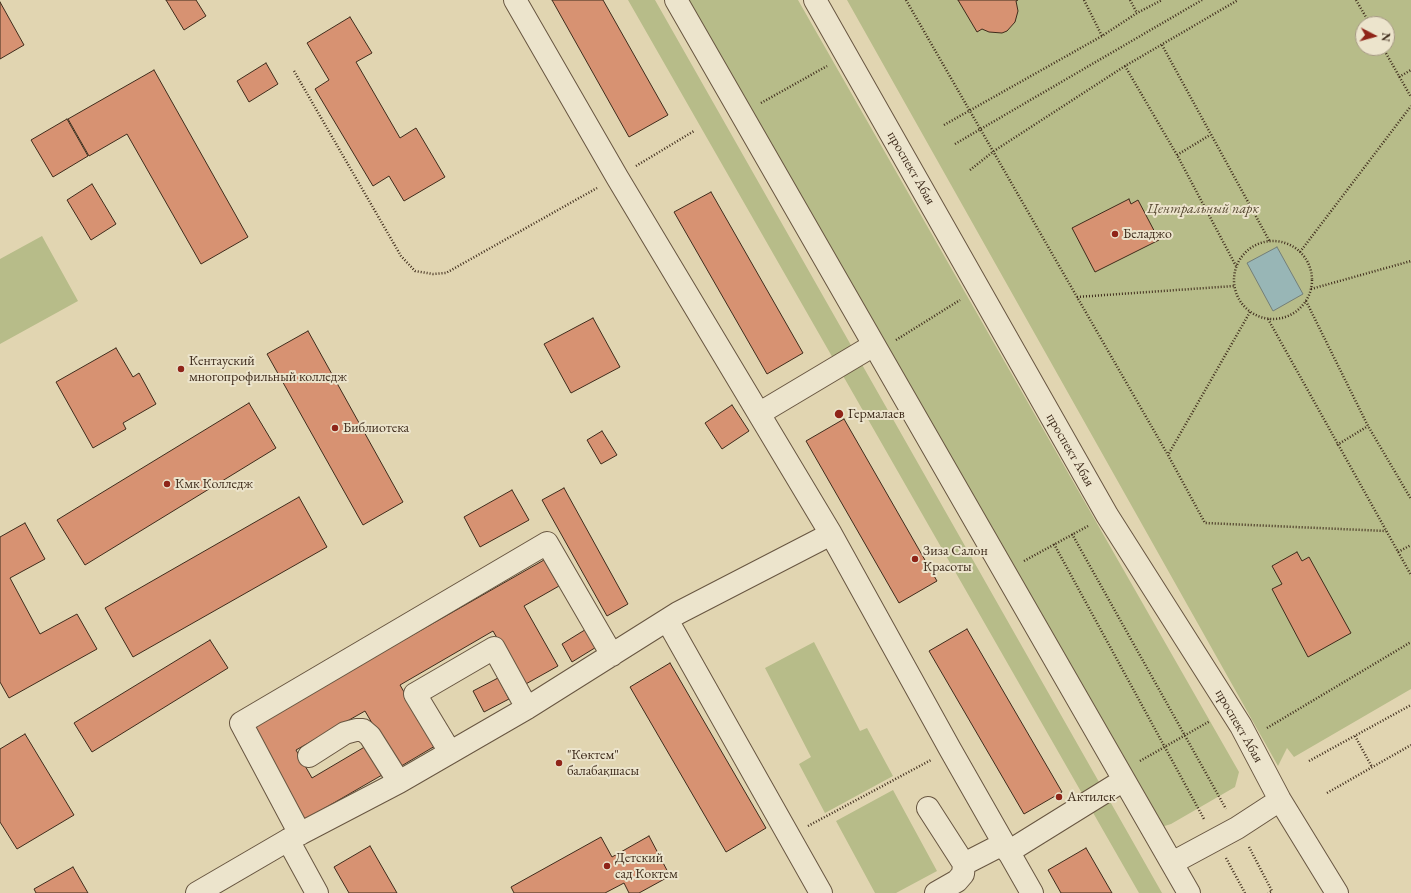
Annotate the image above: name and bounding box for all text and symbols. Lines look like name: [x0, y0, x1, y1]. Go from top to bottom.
north arrow: [1355, 16, 1395, 56]
text: N: [1379, 32, 1393, 42]
street label: проспект Абая: [883, 128, 939, 208]
park label: Центральный парк: [1147, 201, 1259, 217]
place label: Беладжо: [1123, 226, 1172, 242]
marker: Беладжо: [1110, 229, 1120, 239]
place label: Кентауский многопрофильный колледж: [189, 353, 347, 386]
marker: Кентауский многопрофильный колледж: [176, 364, 186, 374]
place label: Гермалаев: [848, 406, 905, 422]
marker: Гермалаев: [833, 408, 845, 420]
street label: проспект Абая: [1042, 410, 1098, 490]
place label: Библиотека: [343, 420, 409, 436]
marker: Библиотека: [330, 423, 340, 433]
place label: Кмк Колледж: [175, 476, 253, 492]
marker: Кмк Колледж: [162, 479, 172, 489]
place label: Зиза Салон Красоты: [923, 543, 988, 576]
marker: Зиза Салон Красоты: [910, 554, 920, 564]
street label: проспект Абая: [1211, 686, 1267, 766]
place label: "Көктем" балабақшасы: [567, 747, 639, 780]
marker: "Көктем" балабақшасы: [554, 758, 564, 768]
place label: Актилек: [1067, 789, 1115, 805]
marker: Актилек: [1054, 792, 1064, 802]
place label: Детский сад Коктем: [615, 850, 678, 882]
marker: Детский сад Коктем: [602, 861, 612, 871]

